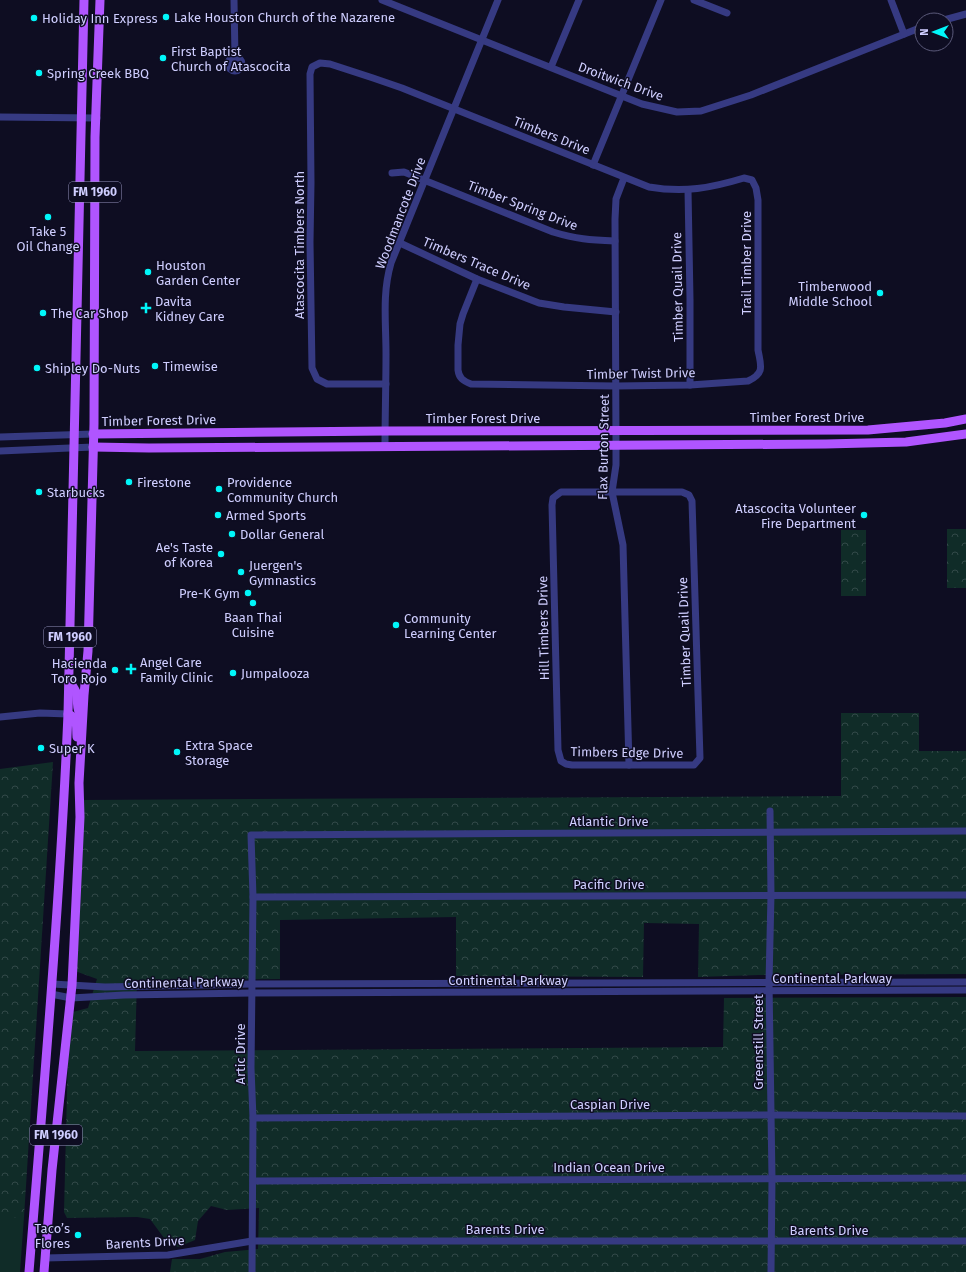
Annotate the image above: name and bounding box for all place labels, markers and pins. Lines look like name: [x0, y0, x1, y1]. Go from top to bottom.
place label: Lake Houston Church of the Nazarene: [174, 10, 395, 25]
place label: Holiday Inn Express: [42, 11, 158, 26]
marker: Lake Houston Church of the Nazarene: [161, 12, 171, 22]
marker: Holiday Inn Express: [29, 13, 39, 23]
place label: First Baptist Church of Atascocita: [171, 44, 291, 74]
marker: First Baptist Church of Atascocita: [158, 53, 168, 63]
place label: Spring Creek BBQ: [47, 66, 149, 81]
marker: Spring Creek BBQ: [34, 68, 44, 78]
marker: Take 5 Oil Change: [43, 212, 53, 222]
place label: Take 5 Oil Change: [16, 224, 80, 254]
place label: Houston Garden Center: [156, 258, 240, 288]
marker: Houston Garden Center: [143, 267, 153, 277]
place label: Timberwood Middle School: [788, 279, 872, 309]
marker: Timberwood Middle School: [875, 288, 885, 298]
place label: Davita Kidney Care: [155, 294, 225, 324]
marker: Davita Kidney Care: [140, 302, 152, 314]
place label: The Car Shop: [51, 306, 129, 321]
marker: The Car Shop: [38, 308, 48, 318]
place label: Timewise: [163, 359, 218, 374]
place label: Shipley Do-Nuts: [45, 361, 140, 376]
marker: Timewise: [150, 361, 160, 371]
marker: Shipley Do-Nuts: [32, 363, 42, 373]
place label: Firestone: [137, 475, 191, 490]
place label: Providence Community Church: [227, 475, 338, 505]
marker: Firestone: [124, 477, 134, 487]
marker: Providence Community Church: [214, 484, 224, 494]
place label: Starbucks: [47, 485, 105, 500]
marker: Starbucks: [34, 487, 44, 497]
place label: Atascocita Volunteer Fire Department: [735, 501, 856, 531]
place label: Armed Sports: [226, 508, 306, 523]
marker: Armed Sports: [213, 510, 223, 520]
marker: Atascocita Volunteer Fire Department: [859, 510, 869, 520]
place label: Dollar General: [240, 527, 325, 542]
marker: Dollar General: [227, 529, 237, 539]
place label: Ae's Taste of Korea: [156, 540, 213, 570]
marker: Ae's Taste of Korea: [216, 549, 226, 559]
place label: Juergen's Gymnastics: [249, 558, 316, 588]
marker: Juergen's Gymnastics: [236, 567, 246, 577]
place label: Pre-K Gym: [179, 586, 240, 601]
marker: Pre-K Gym: [243, 588, 253, 598]
marker: Baan Thai Cuisine: [248, 598, 258, 608]
place label: Baan Thai Cuisine: [224, 610, 282, 640]
place label: Community Learning Center: [404, 611, 497, 641]
marker: Community Learning Center: [391, 620, 401, 630]
place label: Angel Care Family Clinic: [140, 655, 213, 685]
place label: Hacienda Toro Rojo: [51, 656, 107, 686]
marker: Angel Care Family Clinic: [125, 663, 137, 675]
marker: Hacienda Toro Rojo: [110, 665, 120, 675]
place label: Jumpalooza: [241, 666, 310, 681]
marker: Jumpalooza: [228, 668, 238, 678]
place label: Extra Space Storage: [185, 738, 253, 768]
place label: Super K: [49, 741, 95, 756]
marker: Super K: [36, 743, 46, 753]
marker: Extra Space Storage: [172, 747, 182, 757]
place label: Taco’s Flores: [35, 1221, 70, 1251]
marker: Taco’s Flores: [73, 1230, 83, 1240]

